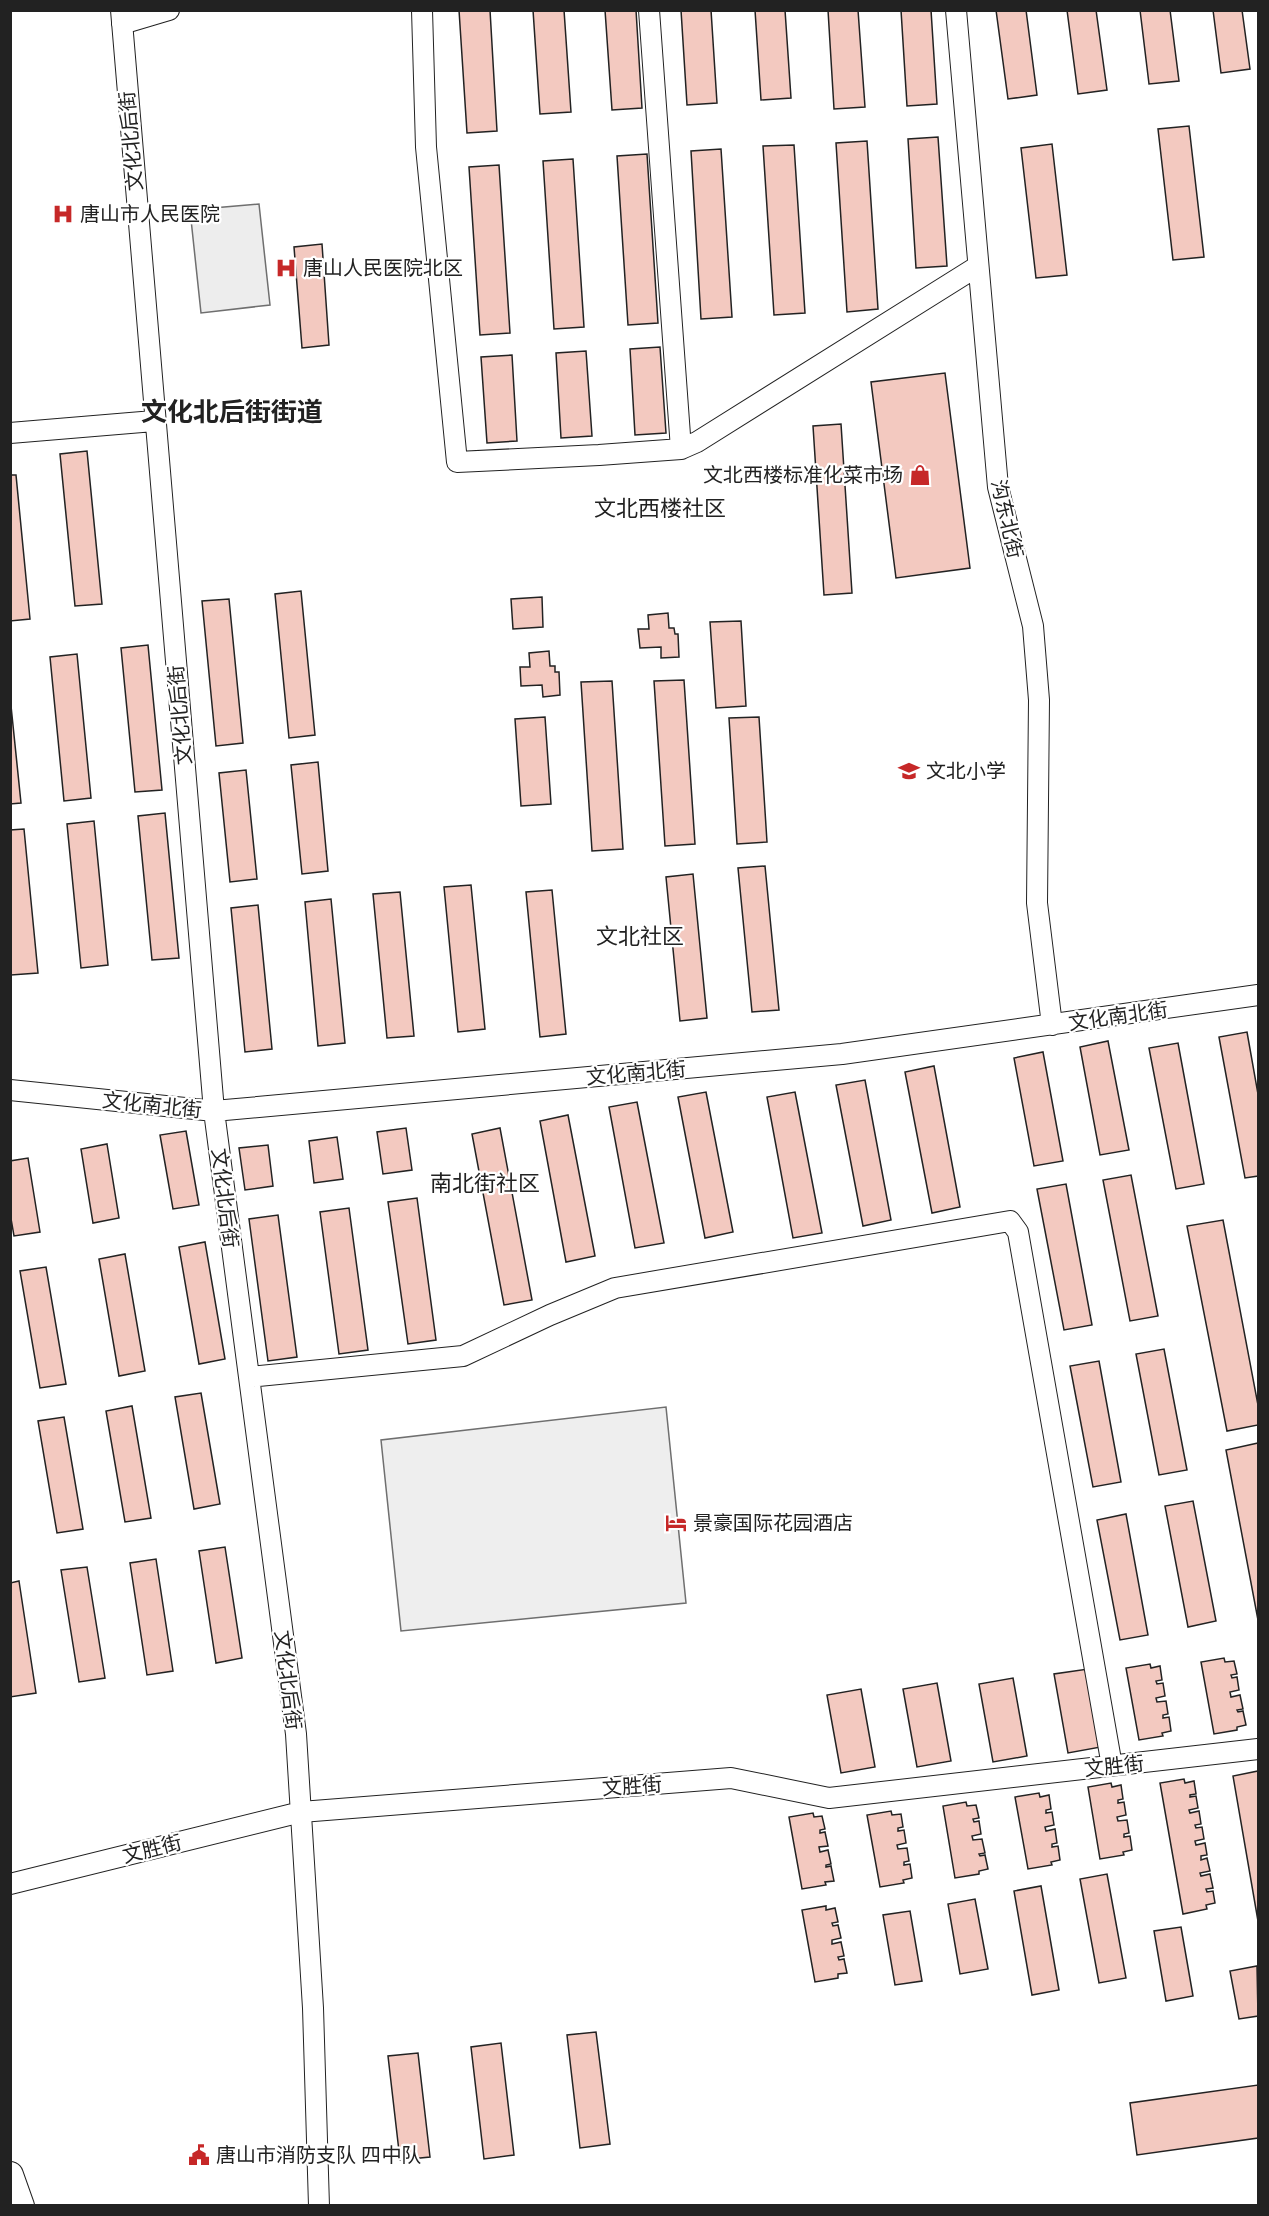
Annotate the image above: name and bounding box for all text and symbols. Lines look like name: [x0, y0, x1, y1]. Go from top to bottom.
street label: 文化北后街: [113, 90, 148, 192]
place label: 唐山市人民医院: [80, 200, 220, 227]
hospital icon: 唐山市人民医院: [51, 202, 75, 226]
place label: 唐山人民医院北区: [303, 254, 463, 281]
hospital icon: 唐山人民医院北区: [274, 256, 298, 280]
district label: 文化北后街街道: [141, 393, 323, 429]
place label: 文北西楼标准化菜市场: [703, 461, 903, 488]
shop icon: 文北西楼标准化菜市场: [908, 463, 932, 487]
street label: 沟东北街: [985, 477, 1030, 561]
district label: 文北西楼社区: [594, 492, 726, 522]
street label: 文化北后街: [162, 664, 197, 766]
place label: 文北小学: [926, 757, 1006, 784]
school or university icon: 文北小学: [897, 759, 921, 783]
district label: 文北社区: [596, 920, 684, 950]
street label: 文化南北街: [1067, 995, 1169, 1036]
street label: 文化南北街: [585, 1055, 687, 1090]
street label: 文化南北街: [101, 1086, 203, 1123]
street label: 文化北后街: [206, 1147, 245, 1249]
district label: 南北街社区: [430, 1167, 540, 1197]
place label: 景豪国际花园酒店: [693, 1509, 853, 1536]
hotel icon: 景豪国际花园酒店: [664, 1511, 688, 1535]
street label: 文化北后街: [269, 1629, 308, 1731]
street label: 文胜街: [1083, 1749, 1145, 1782]
street label: 文胜街: [601, 1770, 663, 1801]
street label: 文胜街: [120, 1828, 184, 1869]
place label: 唐山市消防支队 四中队: [216, 2141, 421, 2168]
public building icon: 唐山市消防支队 四中队: [187, 2143, 211, 2167]

